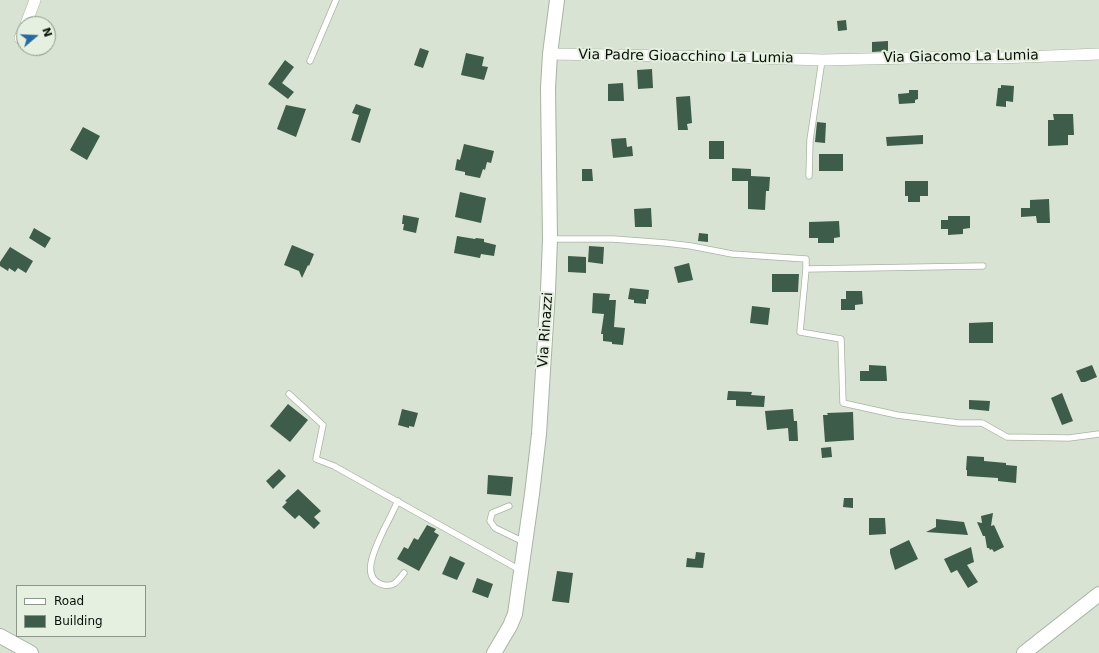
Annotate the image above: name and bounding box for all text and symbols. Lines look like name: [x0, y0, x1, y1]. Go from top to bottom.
north arrow: [16, 16, 56, 56]
text: N: [39, 26, 55, 39]
street label: Via Padre Gioacchino La Lumia: [578, 47, 794, 67]
street label: Via Giacomo La Lumia: [883, 47, 1039, 67]
street label: Via Rinazzi: [535, 292, 557, 368]
legend: [16, 585, 146, 637]
text: Road: [54, 594, 84, 608]
text: Building: [54, 614, 103, 628]

